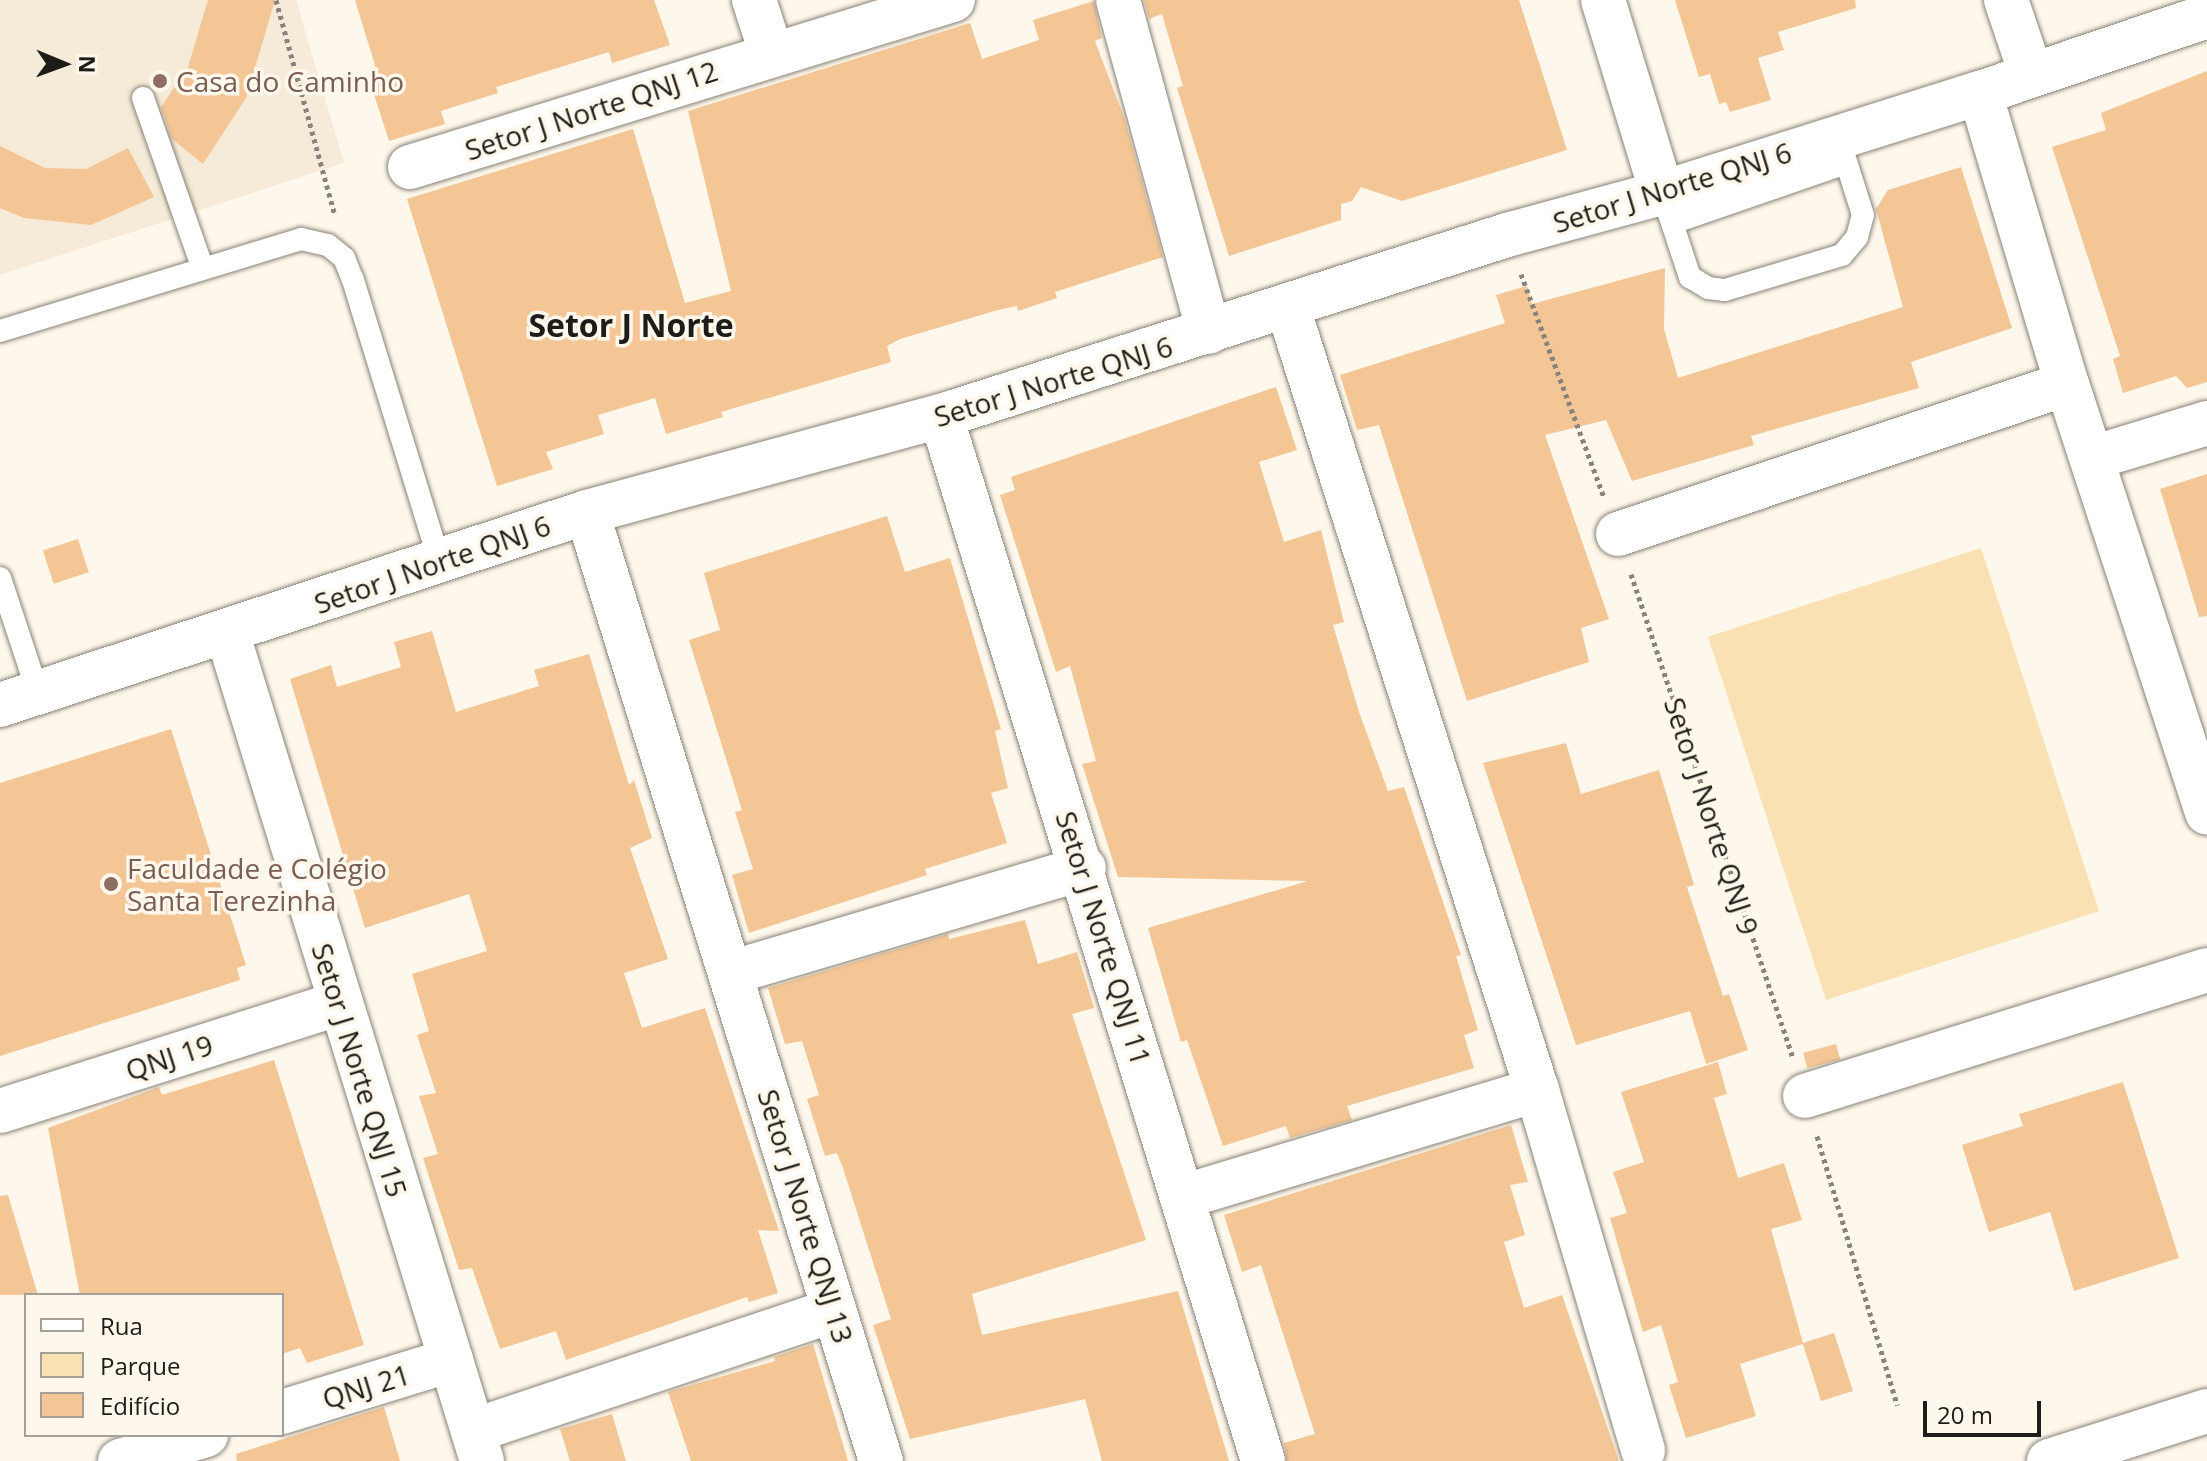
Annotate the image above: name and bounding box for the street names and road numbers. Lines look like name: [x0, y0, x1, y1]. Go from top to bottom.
street label: Setor J Norte QNJ 12: [461, 53, 721, 167]
street label: Setor J Norte QNJ 6: [1549, 135, 1795, 239]
street label: Setor J Norte QNJ 6: [930, 329, 1176, 433]
street label: Setor J Norte QNJ 6: [310, 508, 554, 620]
street label: Setor J Norte QNJ 9: [1658, 693, 1766, 939]
street label: Setor J Norte QNJ 11: [1049, 807, 1159, 1069]
street label: Setor J Norte QNJ 15: [305, 939, 415, 1201]
street label: QNJ 19: [121, 1027, 217, 1087]
street label: Setor J Norte QNJ 13: [751, 1085, 861, 1347]
street label: QNJ 21: [318, 1357, 414, 1415]

